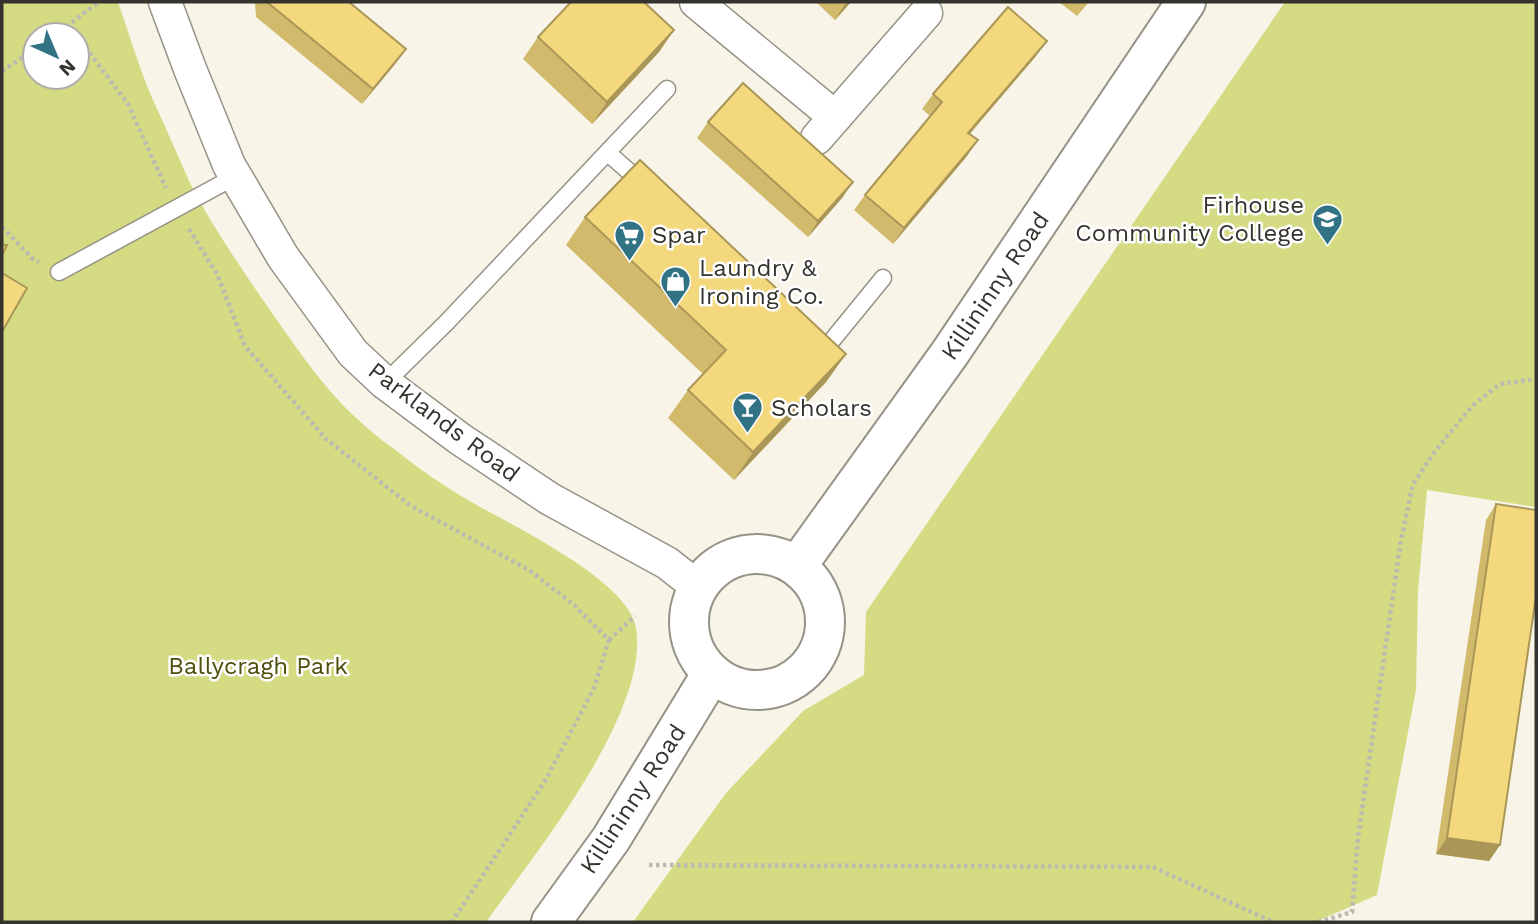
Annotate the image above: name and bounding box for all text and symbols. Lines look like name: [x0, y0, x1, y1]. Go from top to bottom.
north arrow: [21, 21, 91, 91]
text: N: [54, 55, 81, 81]
place label: Firhouse Community College: [1075, 191, 1304, 247]
school or university icon: Firhouse Community College: [1310, 202, 1344, 246]
street label: Killininny Road: [935, 207, 1055, 365]
supermarket icon: Spar: [612, 218, 646, 262]
place label: Spar: [652, 221, 706, 249]
place label: Laundry & Ironing Co.: [699, 254, 824, 310]
shop icon: Laundry & Ironing Co.: [659, 265, 693, 309]
street label: Parklands Road: [363, 356, 525, 488]
bar icon: Scholars: [731, 391, 765, 435]
place label: Scholars: [771, 394, 872, 422]
park label: Ballycragh Park: [168, 652, 348, 680]
street label: Killininny Road: [574, 719, 692, 879]

